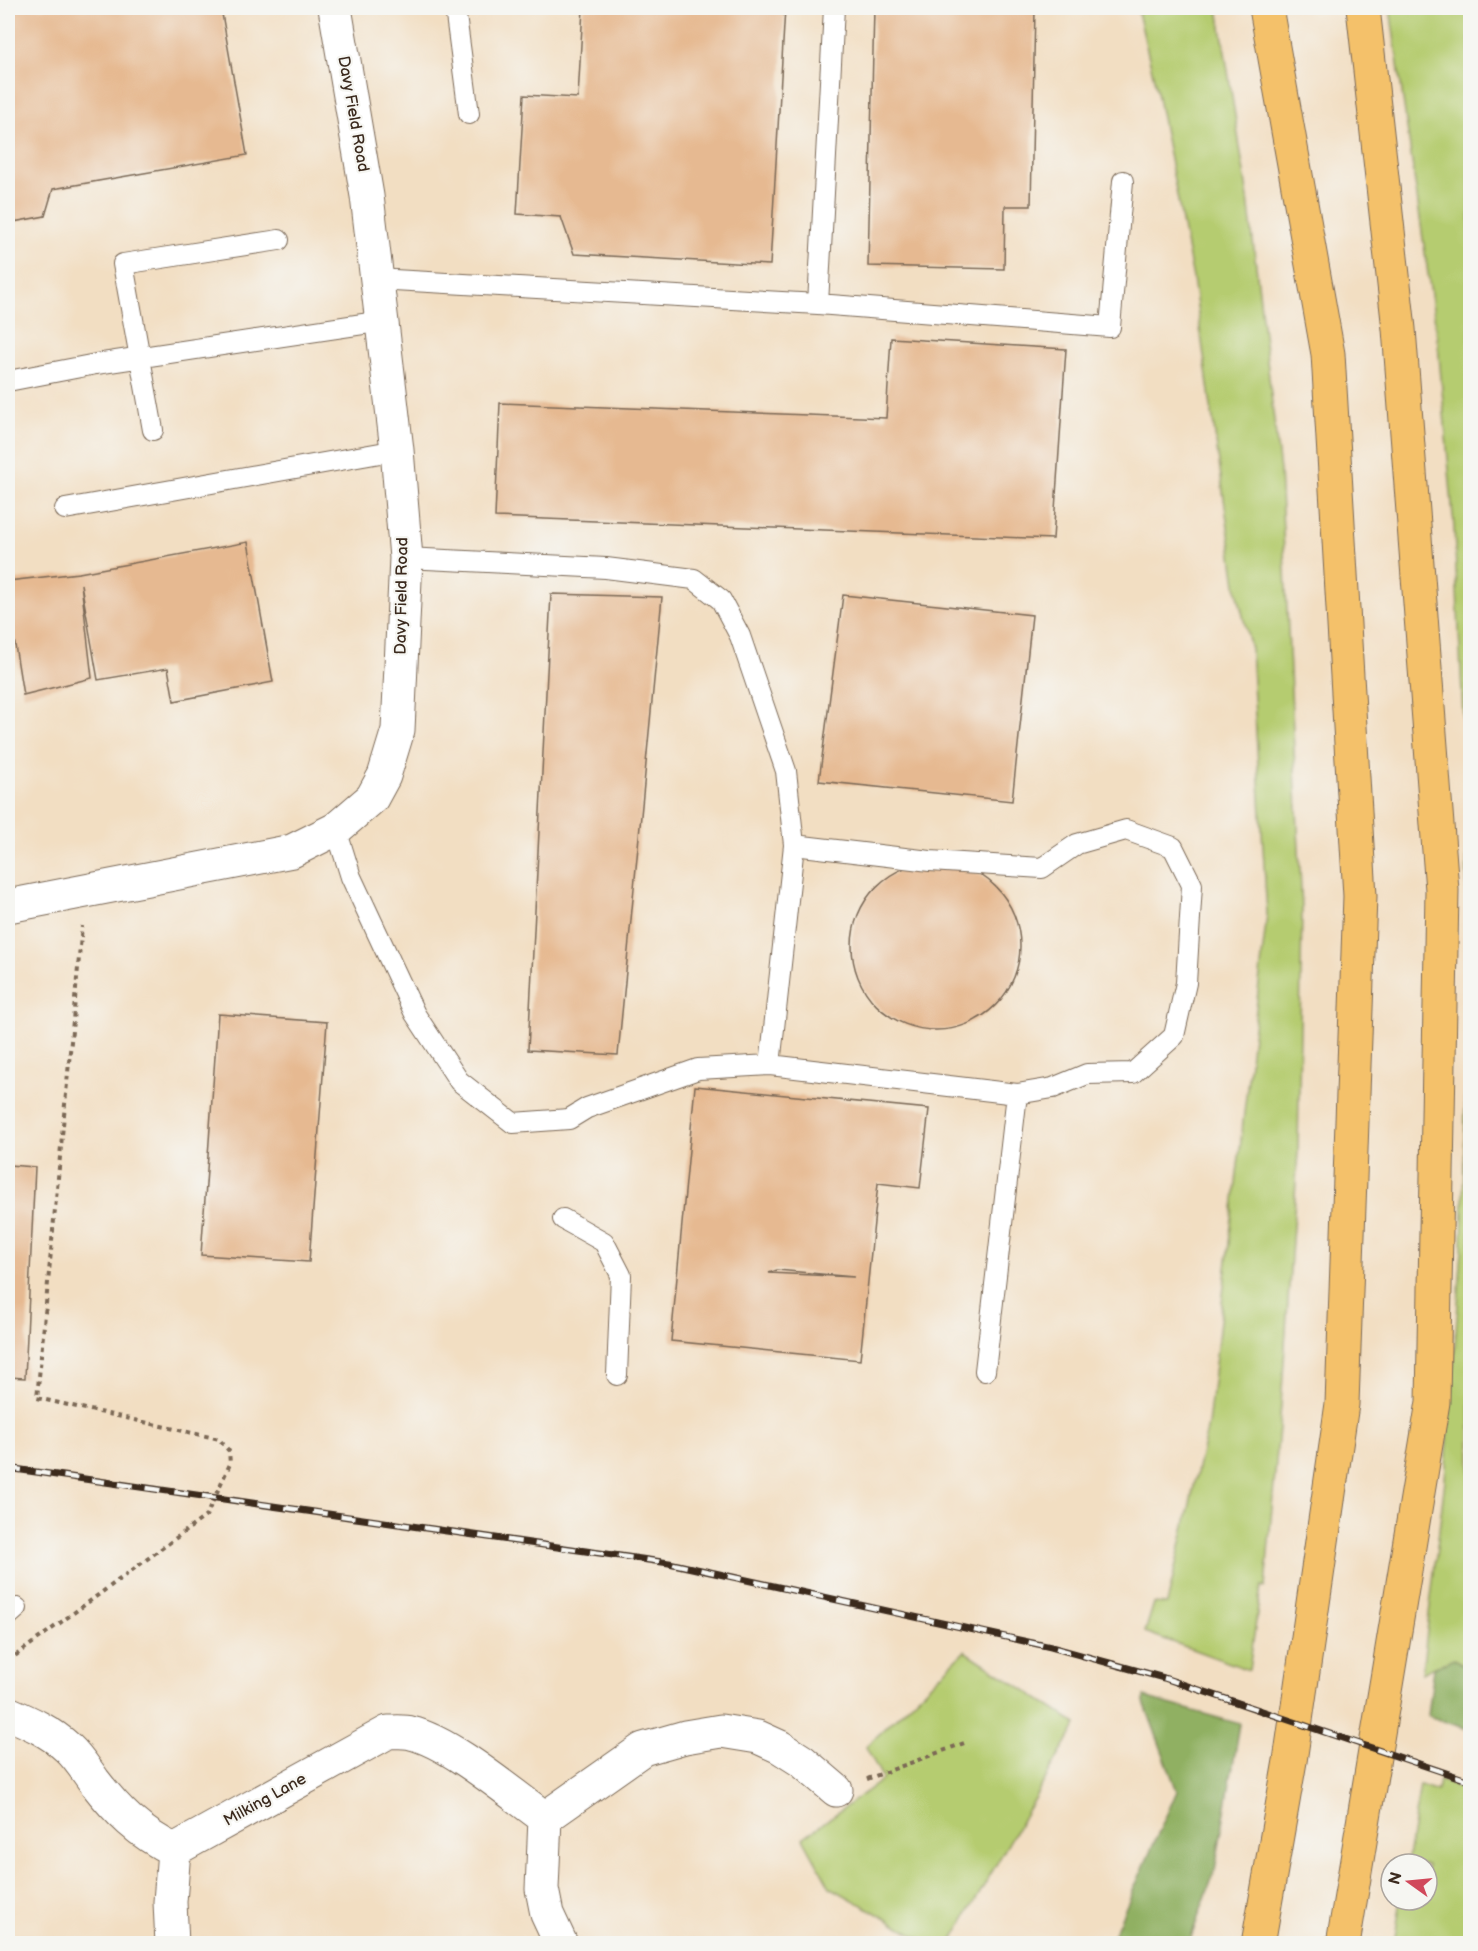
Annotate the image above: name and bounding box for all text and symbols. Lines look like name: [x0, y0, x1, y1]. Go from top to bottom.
street label: Davy Field Road: [333, 55, 373, 173]
street label: Davy Field Road: [391, 537, 413, 655]
street label: Milking Lane: [220, 1769, 310, 1831]
north arrow: [1379, 1852, 1439, 1912]
text: N: [1385, 1870, 1407, 1887]

